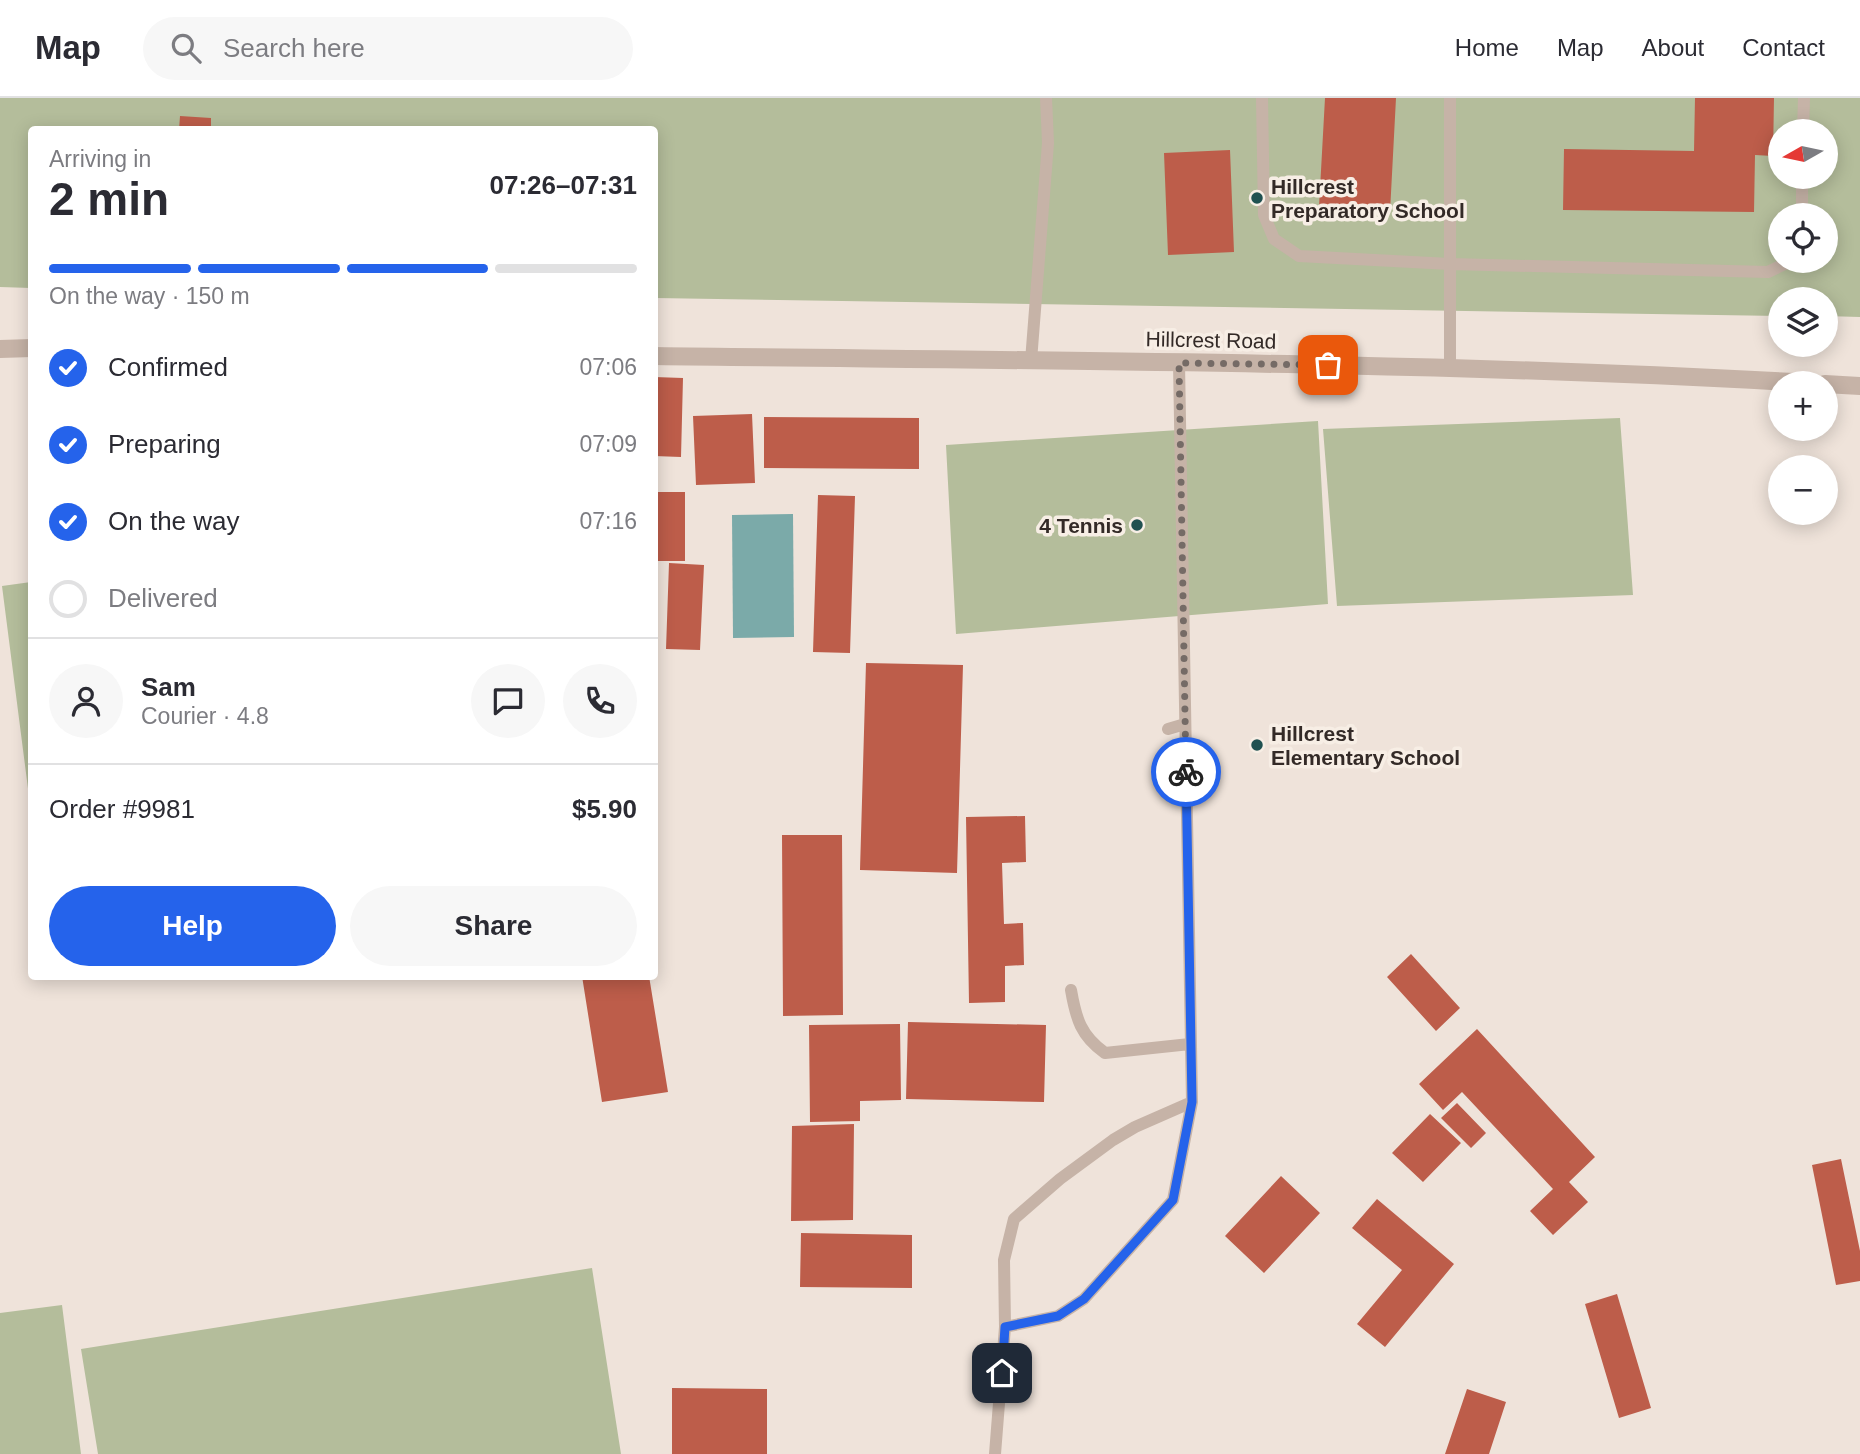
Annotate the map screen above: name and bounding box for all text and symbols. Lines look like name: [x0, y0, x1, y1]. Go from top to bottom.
search box: [143, 17, 633, 80]
text: Map: [35, 29, 101, 66]
icon: search: [167, 29, 205, 67]
text: Search here: [223, 33, 365, 63]
text: Home: [1455, 34, 1519, 61]
text: Map: [1557, 34, 1604, 61]
text: About: [1642, 34, 1704, 61]
text: Contact: [1742, 34, 1825, 61]
north arrow: [1768, 119, 1838, 189]
map controls: [1768, 119, 1838, 525]
text: Arriving in: [49, 146, 151, 172]
text: 07:26–07:31: [490, 170, 637, 200]
text: 2 min: [49, 173, 169, 225]
place label: Hillcrest Preparatory School: [1271, 175, 1465, 222]
marker: Hillcrest Preparatory School: [1249, 190, 1265, 206]
button: locate: [1768, 203, 1838, 273]
text: On the way · 150 m: [49, 283, 250, 309]
button: layers: [1768, 287, 1838, 357]
street label: Hillcrest Road: [1145, 327, 1277, 353]
pin: [1298, 335, 1358, 395]
icon: bag: [1309, 346, 1347, 384]
icon: check: [49, 349, 87, 387]
text: Confirmed: [108, 352, 228, 382]
text: 07:06: [579, 354, 637, 380]
button: +: [1768, 371, 1838, 441]
icon: check: [49, 426, 87, 464]
text: Preparing: [108, 429, 221, 459]
text: 07:09: [579, 431, 637, 457]
button: −: [1768, 455, 1838, 525]
icon: check: [49, 503, 87, 541]
text: On the way: [108, 506, 240, 536]
text: 07:16: [579, 508, 637, 534]
place label: 4 Tennis: [1039, 514, 1123, 537]
marker: 4 Tennis: [1129, 517, 1145, 533]
text: Delivered: [108, 583, 218, 613]
button: person: [49, 664, 123, 738]
button: chat: [471, 664, 545, 738]
button: phone: [563, 664, 637, 738]
text: Sam: [141, 672, 196, 702]
text: Courier · 4.8: [141, 703, 269, 729]
place label: Hillcrest Elementary School: [1271, 722, 1460, 769]
courier: [1151, 737, 1221, 807]
marker: Hillcrest Elementary School: [1249, 737, 1265, 753]
icon: bike: [1167, 753, 1205, 791]
text: Order #9981: [49, 794, 195, 824]
text: $5.90: [572, 794, 637, 824]
button: Help: [49, 886, 336, 966]
button: Share: [350, 886, 637, 966]
pin: [972, 1343, 1032, 1403]
icon: home: [983, 1354, 1021, 1392]

